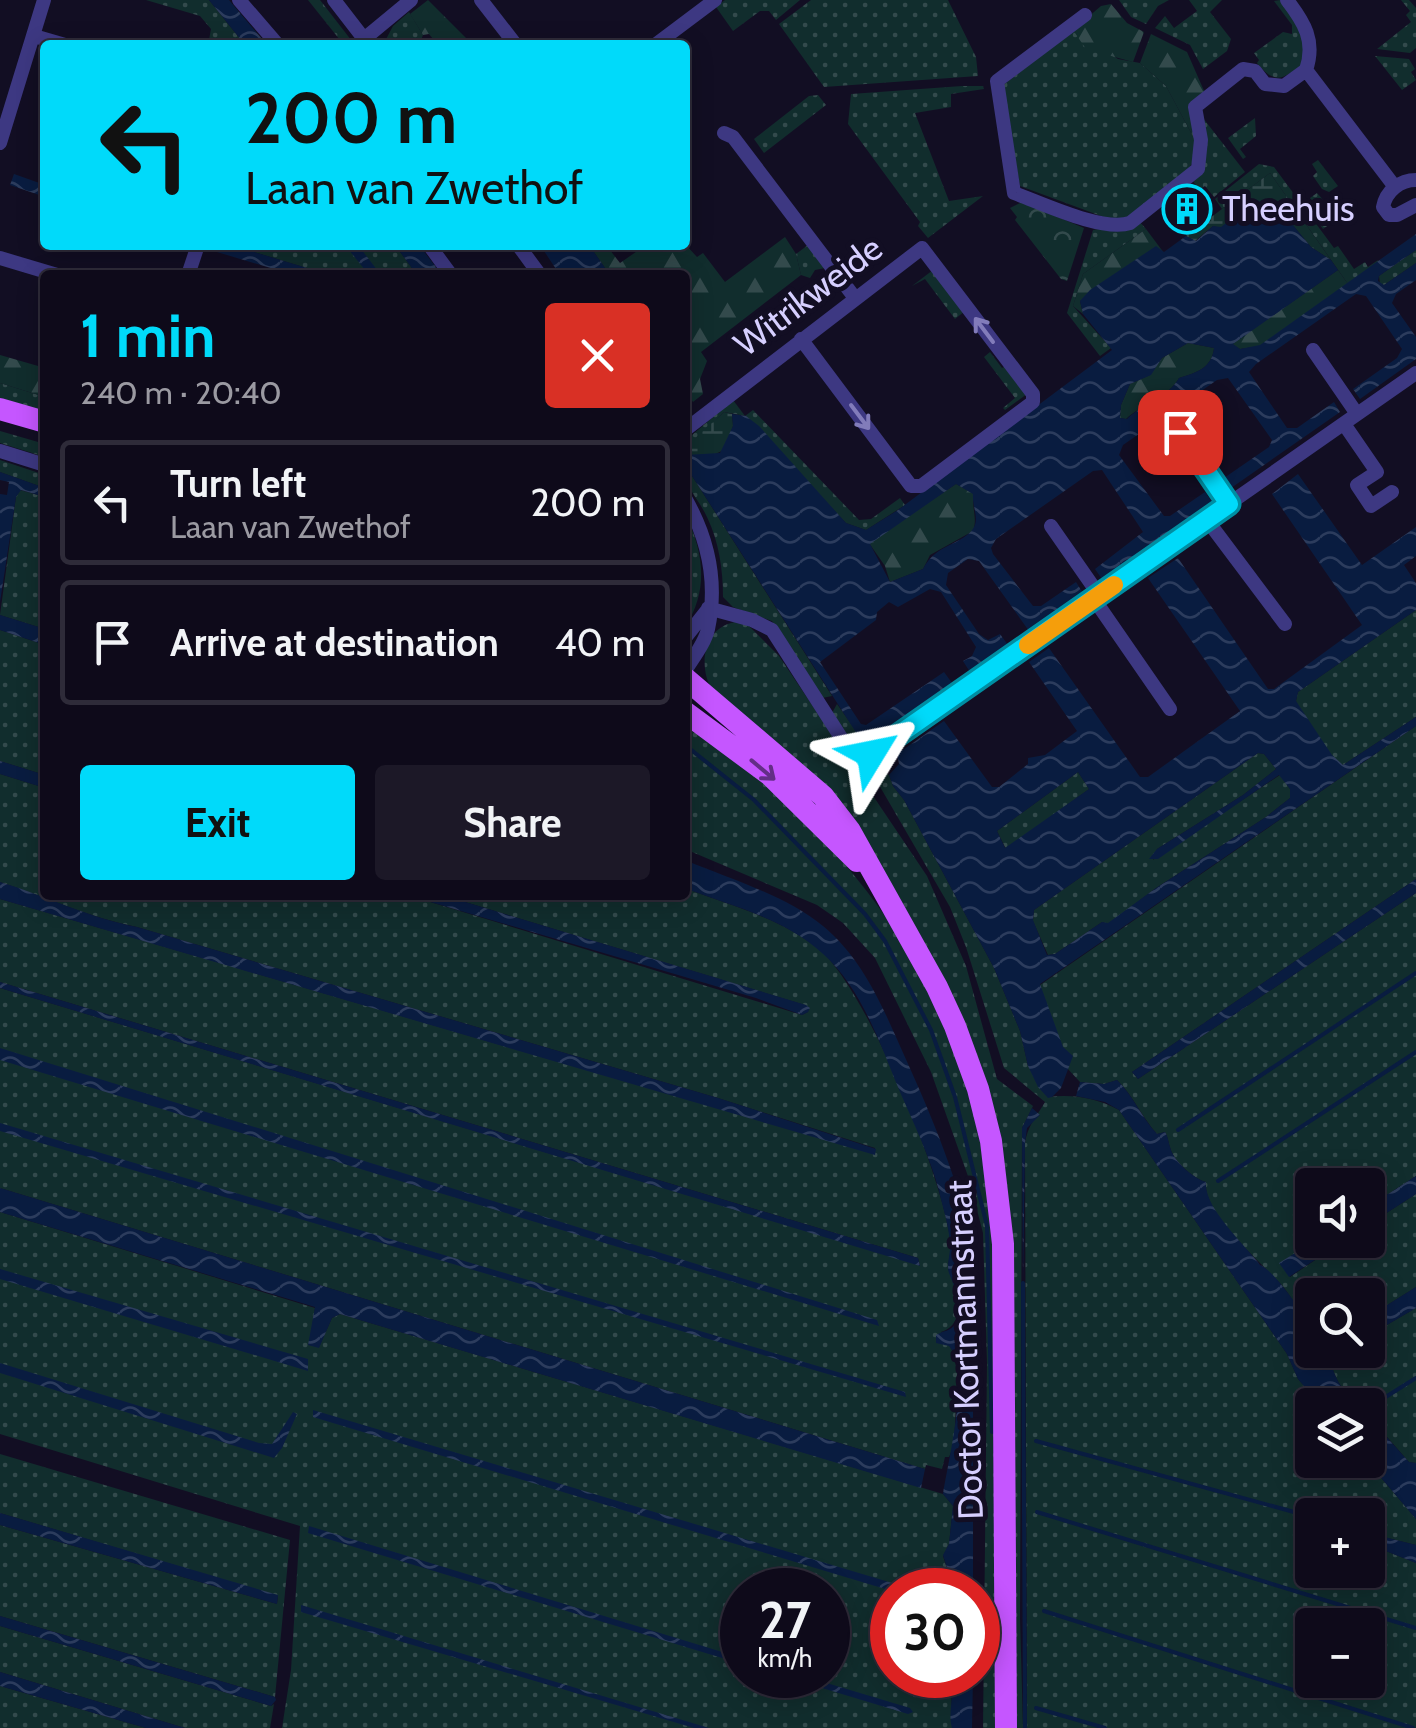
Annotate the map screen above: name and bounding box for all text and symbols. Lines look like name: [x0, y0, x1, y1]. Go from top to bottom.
text: 200 m: [245, 75, 457, 161]
icon: left: [80, 80, 210, 210]
text: Laan van Zwethof: [245, 161, 583, 215]
building icon: Theehuis: [1161, 183, 1213, 235]
place label: Theehuis: [1222, 187, 1354, 230]
street label: Witrikweide: [725, 226, 890, 365]
text: 1 min: [80, 299, 215, 372]
button: close: [545, 303, 650, 408]
one-way arrow: [973, 317, 995, 343]
text: 240 m · 20:40: [80, 373, 281, 412]
pin: [1138, 390, 1223, 475]
one-way arrow: [849, 403, 870, 430]
icon: arrive: [1153, 405, 1208, 460]
text: Turn left: [170, 460, 306, 507]
icon: left: [85, 475, 140, 530]
text: 200 m: [530, 479, 645, 526]
text: Laan van Zwethof: [170, 507, 411, 546]
icon: arrive: [85, 615, 140, 670]
text: Arrive at destination: [170, 619, 499, 666]
text: 40 m: [555, 619, 645, 666]
position arrow: [819, 702, 923, 806]
one-way arrow: [750, 759, 776, 781]
button: Exit: [80, 765, 355, 880]
button: Share: [375, 765, 650, 880]
map controls: [1295, 1168, 1385, 1698]
button: sound: [1295, 1168, 1385, 1258]
street label: Doctor Kortmannstraat: [937, 1179, 992, 1521]
button: search: [1295, 1278, 1385, 1368]
button: layers: [1295, 1388, 1385, 1478]
button: +: [1295, 1498, 1385, 1588]
speed limit sign: 30: [870, 1568, 1000, 1698]
text: 27: [759, 1590, 811, 1651]
button: −: [1295, 1608, 1385, 1698]
text: km/h: [758, 1643, 812, 1673]

